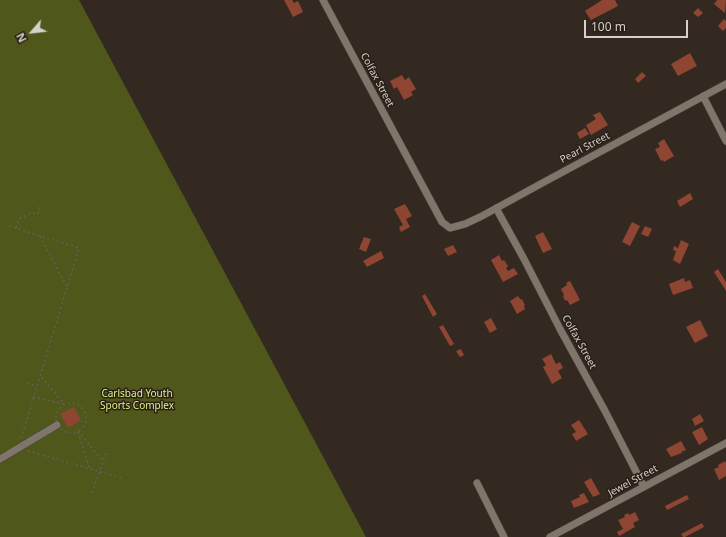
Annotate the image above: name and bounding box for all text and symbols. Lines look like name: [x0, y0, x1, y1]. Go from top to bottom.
north arrow: [12, 12, 52, 52]
scale bar: [586, 12, 690, 38]
text: 100 m: [591, 18, 626, 35]
text: N: [12, 30, 30, 45]
street label: Colfax Street: [358, 51, 396, 109]
street label: Pearl Street: [558, 130, 612, 166]
street label: Colfax Street: [559, 313, 599, 371]
park label: Carlsbad Youth Sports Complex: [100, 388, 174, 412]
street label: Jewel Street: [606, 462, 660, 500]

